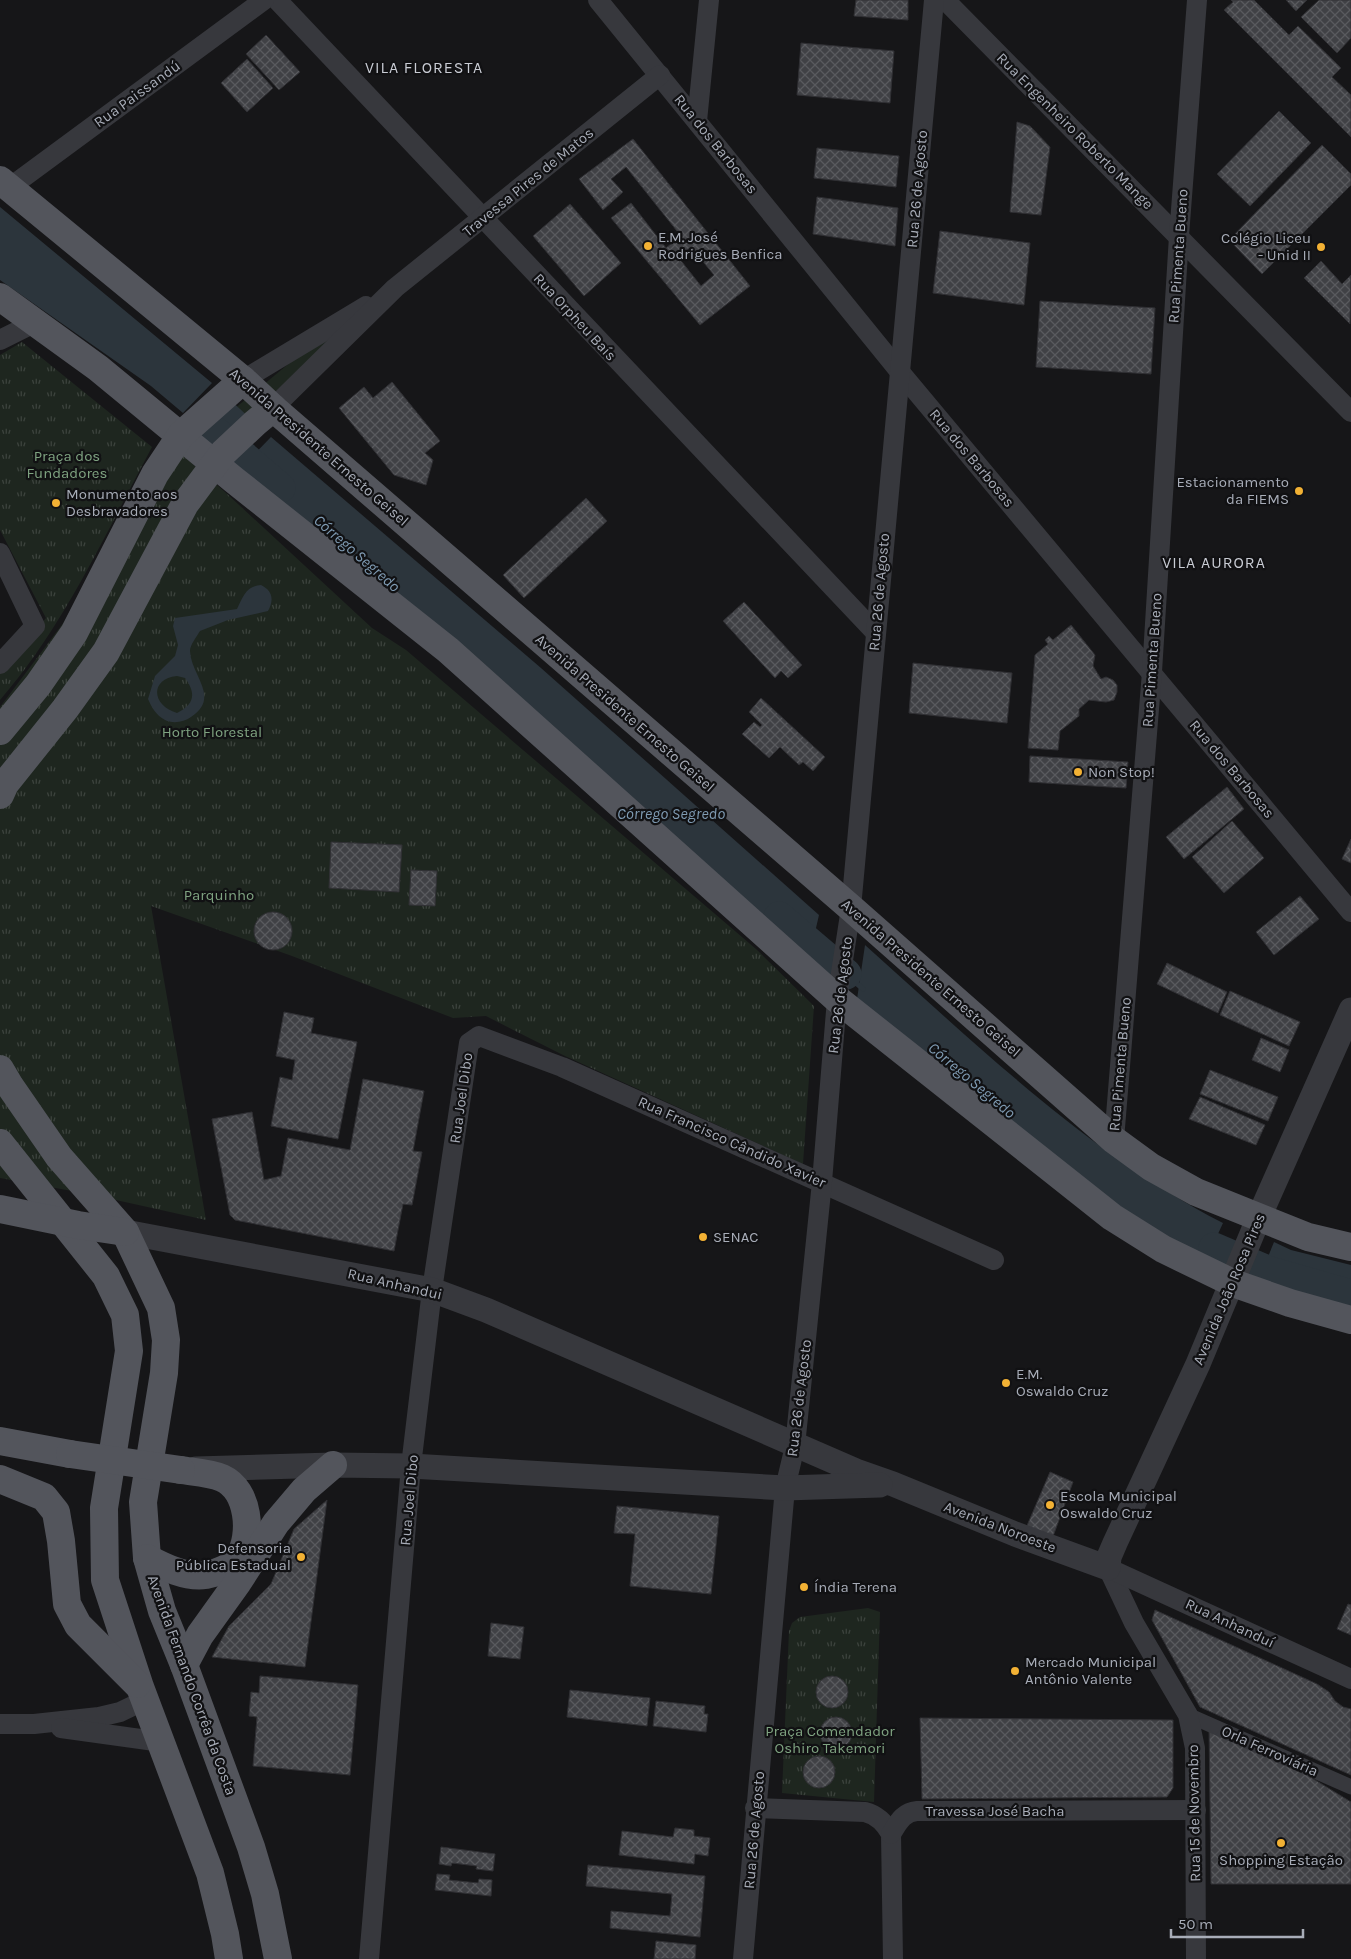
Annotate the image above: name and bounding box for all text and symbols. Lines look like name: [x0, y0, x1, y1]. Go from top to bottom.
street label: Rua Engenheiro Roberto Mange: [993, 49, 1157, 213]
street label: Rua Paissandú: [90, 57, 184, 131]
district label: VILA FLORESTA: [365, 58, 483, 77]
street label: Rua dos Barbosas: [670, 91, 762, 197]
street label: Travessa Pires de Matos: [459, 124, 597, 240]
street label: Rua 26 de Agosto: [903, 129, 931, 249]
street label: Rua Pimenta Bueno: [1164, 188, 1192, 324]
place label: E.M. José Rodrigues Benfica: [658, 228, 783, 263]
place label: Colégio Liceu - Unid II: [1221, 229, 1311, 264]
marker: E.M. José Rodrigues Benfica: [642, 240, 654, 252]
marker: Colégio Liceu - Unid II: [1315, 241, 1327, 253]
street label: Rua Orpheu Baís: [530, 269, 620, 365]
street label: Avenida Presidente Ernesto Geisel: [226, 364, 412, 530]
street label: Rua dos Barbosas: [926, 405, 1018, 511]
park label: Praça dos Fundadores: [27, 447, 107, 482]
place label: Estacionamento da FIEMS: [1176, 473, 1289, 508]
place label: Monumento aos Desbravadores: [66, 485, 178, 520]
marker: Estacionamento da FIEMS: [1293, 485, 1305, 497]
marker: Monumento aos Desbravadores: [50, 497, 62, 509]
water label: Córrego Segredo: [310, 510, 404, 596]
street label: Rua 26 de Agosto: [865, 532, 893, 652]
district label: VILA AURORA: [1162, 553, 1266, 572]
street label: Rua Pimenta Bueno: [1138, 592, 1166, 728]
street label: Avenida Presidente Ernesto Geisel: [532, 630, 718, 796]
street label: Rua dos Barbosas: [1186, 716, 1278, 822]
park label: Horto Florestal: [162, 723, 262, 741]
place label: Non Stop!: [1088, 763, 1155, 781]
marker: Non Stop!: [1072, 766, 1084, 778]
water label: Córrego Segredo: [617, 804, 725, 823]
park label: Parquinho: [184, 886, 254, 904]
street label: Avenida Presidente Ernesto Geisel: [838, 895, 1024, 1061]
street label: Rua 26 de Agosto: [824, 935, 856, 1055]
street label: Rua Pimenta Bueno: [1105, 996, 1135, 1132]
water label: Córrego Segredo: [925, 1038, 1020, 1122]
street label: Rua Joel Dibo: [446, 1052, 476, 1144]
street label: Rua Francisco Cândido Xavier: [635, 1092, 829, 1192]
street label: Avenida João Rosa Pires: [1189, 1211, 1269, 1367]
place label: SENAC: [713, 1228, 759, 1246]
marker: SENAC: [697, 1231, 709, 1243]
street label: Rua Anhandui: [346, 1264, 444, 1304]
street label: Rua 26 de Agosto: [783, 1338, 815, 1458]
place label: E.M. Oswaldo Cruz: [1016, 1365, 1108, 1400]
marker: E.M. Oswaldo Cruz: [1000, 1377, 1012, 1389]
street label: Rua Joel Dibo: [396, 1454, 422, 1546]
place label: Escola Municipal Oswaldo Cruz: [1060, 1487, 1177, 1522]
street label: Avenida Noroeste: [941, 1497, 1059, 1557]
marker: Escola Municipal Oswaldo Cruz: [1044, 1499, 1056, 1511]
place label: Defensoria Pública Estadual: [176, 1539, 291, 1574]
marker: Defensoria Pública Estadual: [295, 1551, 307, 1563]
street label: Avenida Fernando Corrêa da Costa: [144, 1572, 240, 1798]
place label: Índia Terena: [814, 1578, 897, 1596]
marker: Índia Terena: [798, 1581, 810, 1593]
street label: Rua Anhanduí: [1182, 1594, 1278, 1652]
place label: Mercado Municipal Antônio Valente: [1025, 1653, 1156, 1688]
marker: Mercado Municipal Antônio Valente: [1009, 1665, 1021, 1677]
park label: Praça Comendador Oshiro Takemori: [765, 1722, 895, 1757]
street label: Orla Ferroviária: [1219, 1722, 1321, 1780]
street label: Rua 15 de Novembro: [1184, 1744, 1204, 1882]
street label: Rua 26 de Agosto: [740, 1770, 768, 1890]
street label: Travessa José Bacha: [926, 1802, 1064, 1820]
marker: Shopping Estação: [1275, 1837, 1287, 1849]
place label: Shopping Estação: [1219, 1851, 1343, 1869]
scale bar: [1171, 1906, 1304, 1938]
text: 50 m: [1178, 1915, 1213, 1933]

